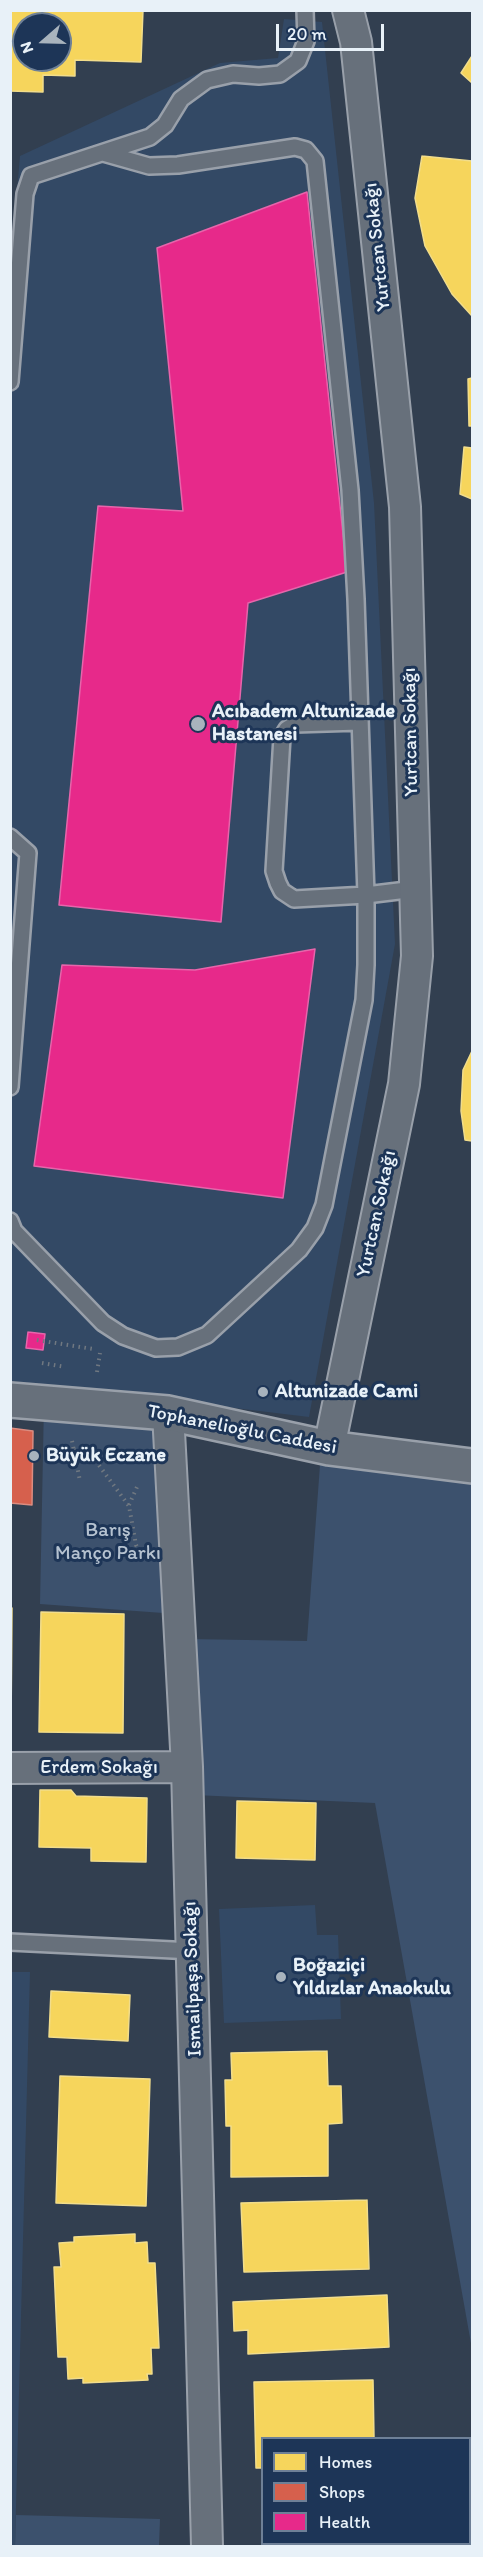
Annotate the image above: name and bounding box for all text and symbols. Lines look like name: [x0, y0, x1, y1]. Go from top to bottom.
north arrow: [12, 12, 72, 72]
scale bar: [279, 12, 387, 50]
text: 20 m: [287, 23, 327, 45]
text: N: [16, 39, 37, 56]
street label: Yurtcan Sokağı: [359, 181, 397, 313]
street label: Yurtcan Sokağı: [398, 667, 424, 797]
place label: Acıbadem Altunizade Hastanesi: [212, 700, 395, 747]
marker: Acıbadem Altunizade Hastanesi: [189, 715, 207, 733]
street label: Yurtcan Sokağı: [352, 1148, 402, 1280]
place label: Altunizade Cami: [275, 1380, 418, 1404]
marker: Altunizade Cami: [256, 1385, 270, 1399]
street label: Tophanelioğlu Caddesi: [145, 1400, 339, 1460]
place label: Büyük Eczane: [46, 1444, 166, 1468]
marker: Büyük Eczane: [27, 1449, 41, 1463]
park label: Barış Manço Parkı: [55, 1519, 161, 1566]
street label: Erdem Sokağı: [40, 1756, 158, 1780]
street label: Ismailpaşa Sokağı: [178, 1901, 208, 2057]
place label: Boğaziçi Yıldızlar Anaokulu: [293, 1954, 451, 2001]
marker: Boğaziçi Yıldızlar Anaokulu: [274, 1970, 288, 1984]
legend: [261, 2437, 471, 2545]
text: Homes: [319, 2451, 372, 2473]
text: Shops: [319, 2481, 365, 2503]
text: Health: [319, 2511, 370, 2533]

